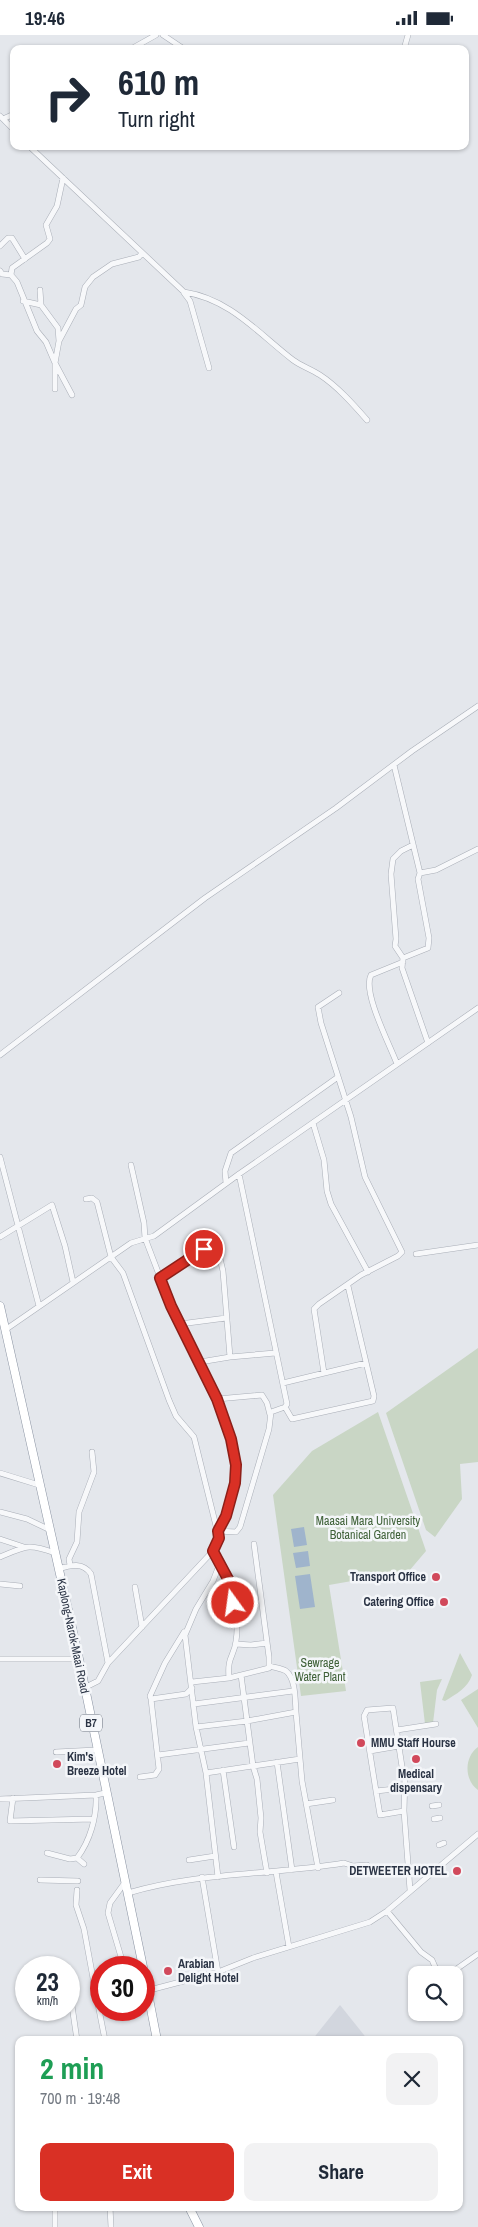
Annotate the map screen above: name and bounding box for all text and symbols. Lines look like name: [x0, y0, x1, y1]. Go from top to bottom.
text: 19:46: [25, 5, 65, 31]
text: 610 m: [118, 59, 199, 106]
icon: right: [35, 65, 100, 130]
text: Turn right: [118, 104, 195, 134]
pin: [183, 1228, 225, 1270]
icon: arrive: [190, 1235, 218, 1263]
park label: Maasai Mara University Botanical Garden: [316, 1513, 420, 1543]
place label: Transport Office: [350, 1569, 427, 1585]
marker: Transport Office: [430, 1571, 442, 1583]
position arrow: [206, 1576, 258, 1628]
street label: Kaplong-Narok-Maai Road: [53, 1577, 93, 1695]
place label: Catering Office: [363, 1594, 435, 1610]
marker: Catering Office: [438, 1596, 450, 1608]
park label: Sewrage Water Plant: [294, 1655, 346, 1685]
road number: B7: [80, 1715, 102, 1731]
place label: MMU Staff Hourse: [371, 1735, 456, 1751]
marker: MMU Staff Hourse: [355, 1737, 367, 1749]
place label: Kim's Breeze Hotel: [67, 1749, 127, 1779]
marker: Medical dispensary: [410, 1753, 422, 1765]
marker: Kim's Breeze Hotel: [51, 1758, 63, 1770]
place label: Medical dispensary: [390, 1766, 443, 1796]
place label: DETWEETER HOTEL: [349, 1863, 447, 1879]
marker: DETWEETER HOTEL: [451, 1865, 463, 1877]
speed limit sign: 30: [90, 1956, 155, 2021]
place label: Arabian Delight Hotel: [178, 1956, 239, 1986]
text: 23: [36, 1965, 59, 1999]
marker: Arabian Delight Hotel: [162, 1965, 174, 1977]
map controls: [408, 1966, 463, 2021]
button: search: [408, 1966, 463, 2021]
text: km/h: [37, 1993, 58, 2009]
text: 2 min: [40, 2048, 104, 2088]
button: close: [386, 2053, 438, 2105]
text: 700 m · 19:48: [40, 2087, 120, 2109]
button: Exit: [40, 2143, 234, 2201]
button: Share: [244, 2143, 438, 2201]

